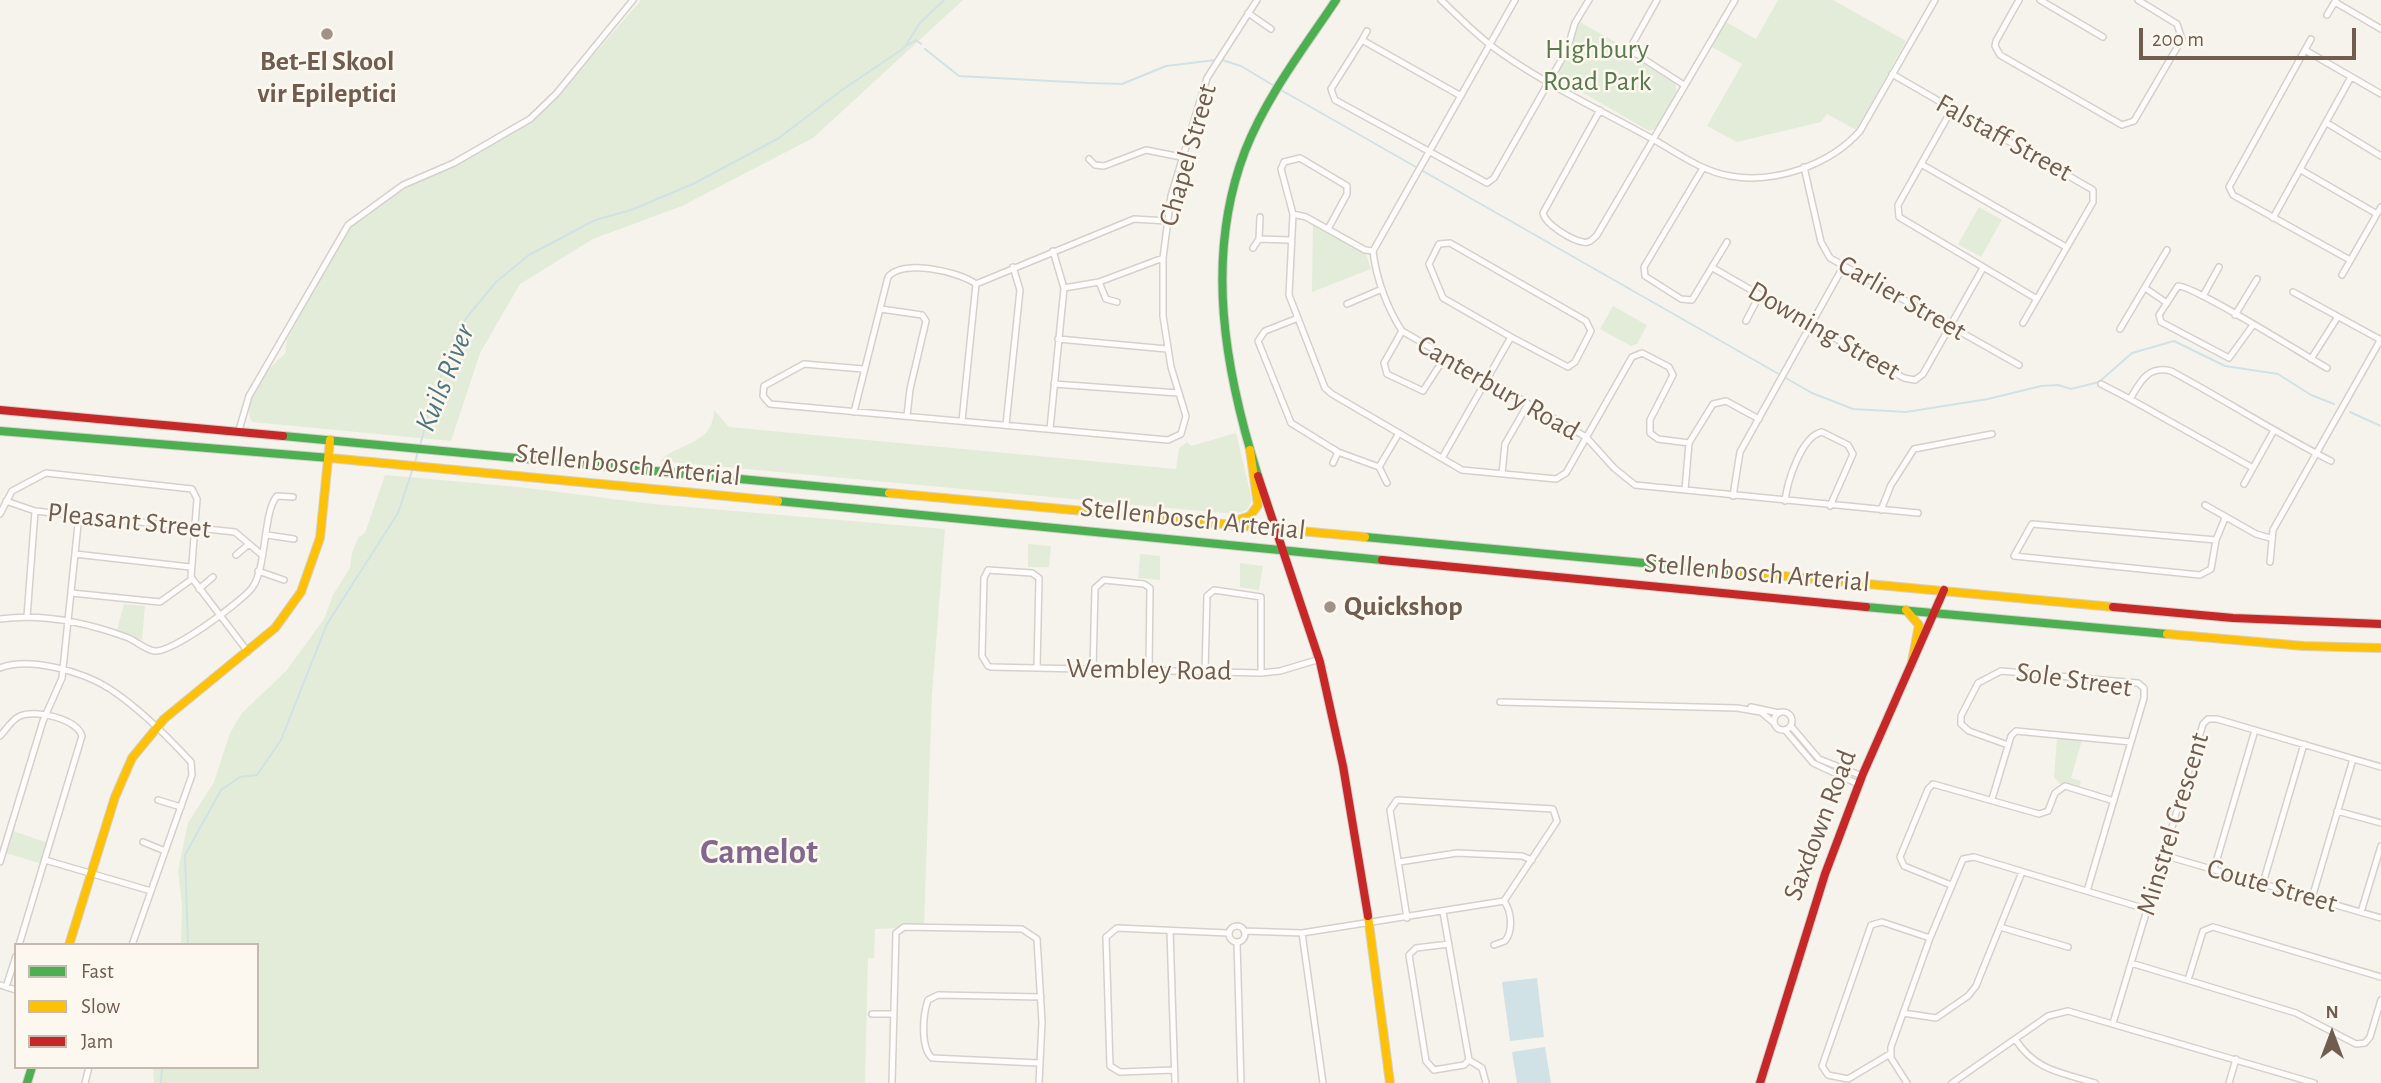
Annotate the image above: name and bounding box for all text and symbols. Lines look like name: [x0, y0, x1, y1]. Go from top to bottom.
scale bar: [2143, 14, 2360, 58]
marker: Bet-El Skool vir Epileptici: [319, 26, 335, 42]
text: 200 m: [2152, 29, 2204, 50]
park label: Highbury Road Park: [1543, 33, 1651, 99]
place label: Bet-El Skool vir Epileptici: [257, 45, 397, 111]
street label: Chapel Street: [1152, 80, 1224, 230]
street label: Falstaff Street: [1930, 87, 2078, 189]
street label: Carlier Street: [1832, 248, 1972, 348]
street label: Downing Street: [1742, 274, 1906, 388]
water label: Kuils River: [407, 319, 483, 437]
street label: Canterbury Road: [1411, 328, 1585, 448]
street label: Stellenbosch Arterial: [514, 436, 742, 494]
street label: Stellenbosch Arterial: [1079, 490, 1307, 548]
street label: Pleasant Street: [46, 496, 212, 546]
street label: Stellenbosch Arterial: [1643, 546, 1871, 600]
place label: Quickshop: [1344, 590, 1463, 624]
marker: Quickshop: [1322, 599, 1338, 615]
street label: Wembley Road: [1066, 652, 1232, 688]
street label: Sole Street: [2014, 655, 2134, 705]
street label: Minstrel Crescent: [2129, 729, 2217, 919]
street label: Saxdown Road: [1776, 745, 1864, 905]
district label: Camelot: [700, 831, 818, 873]
street label: Coute Street: [2203, 851, 2341, 921]
legend: [14, 943, 259, 1069]
text: Fast: [81, 961, 114, 982]
text: Slow: [81, 996, 120, 1017]
north arrow: [2297, 999, 2367, 1069]
text: N: [2325, 1003, 2339, 1022]
text: Jam: [81, 1031, 113, 1052]

